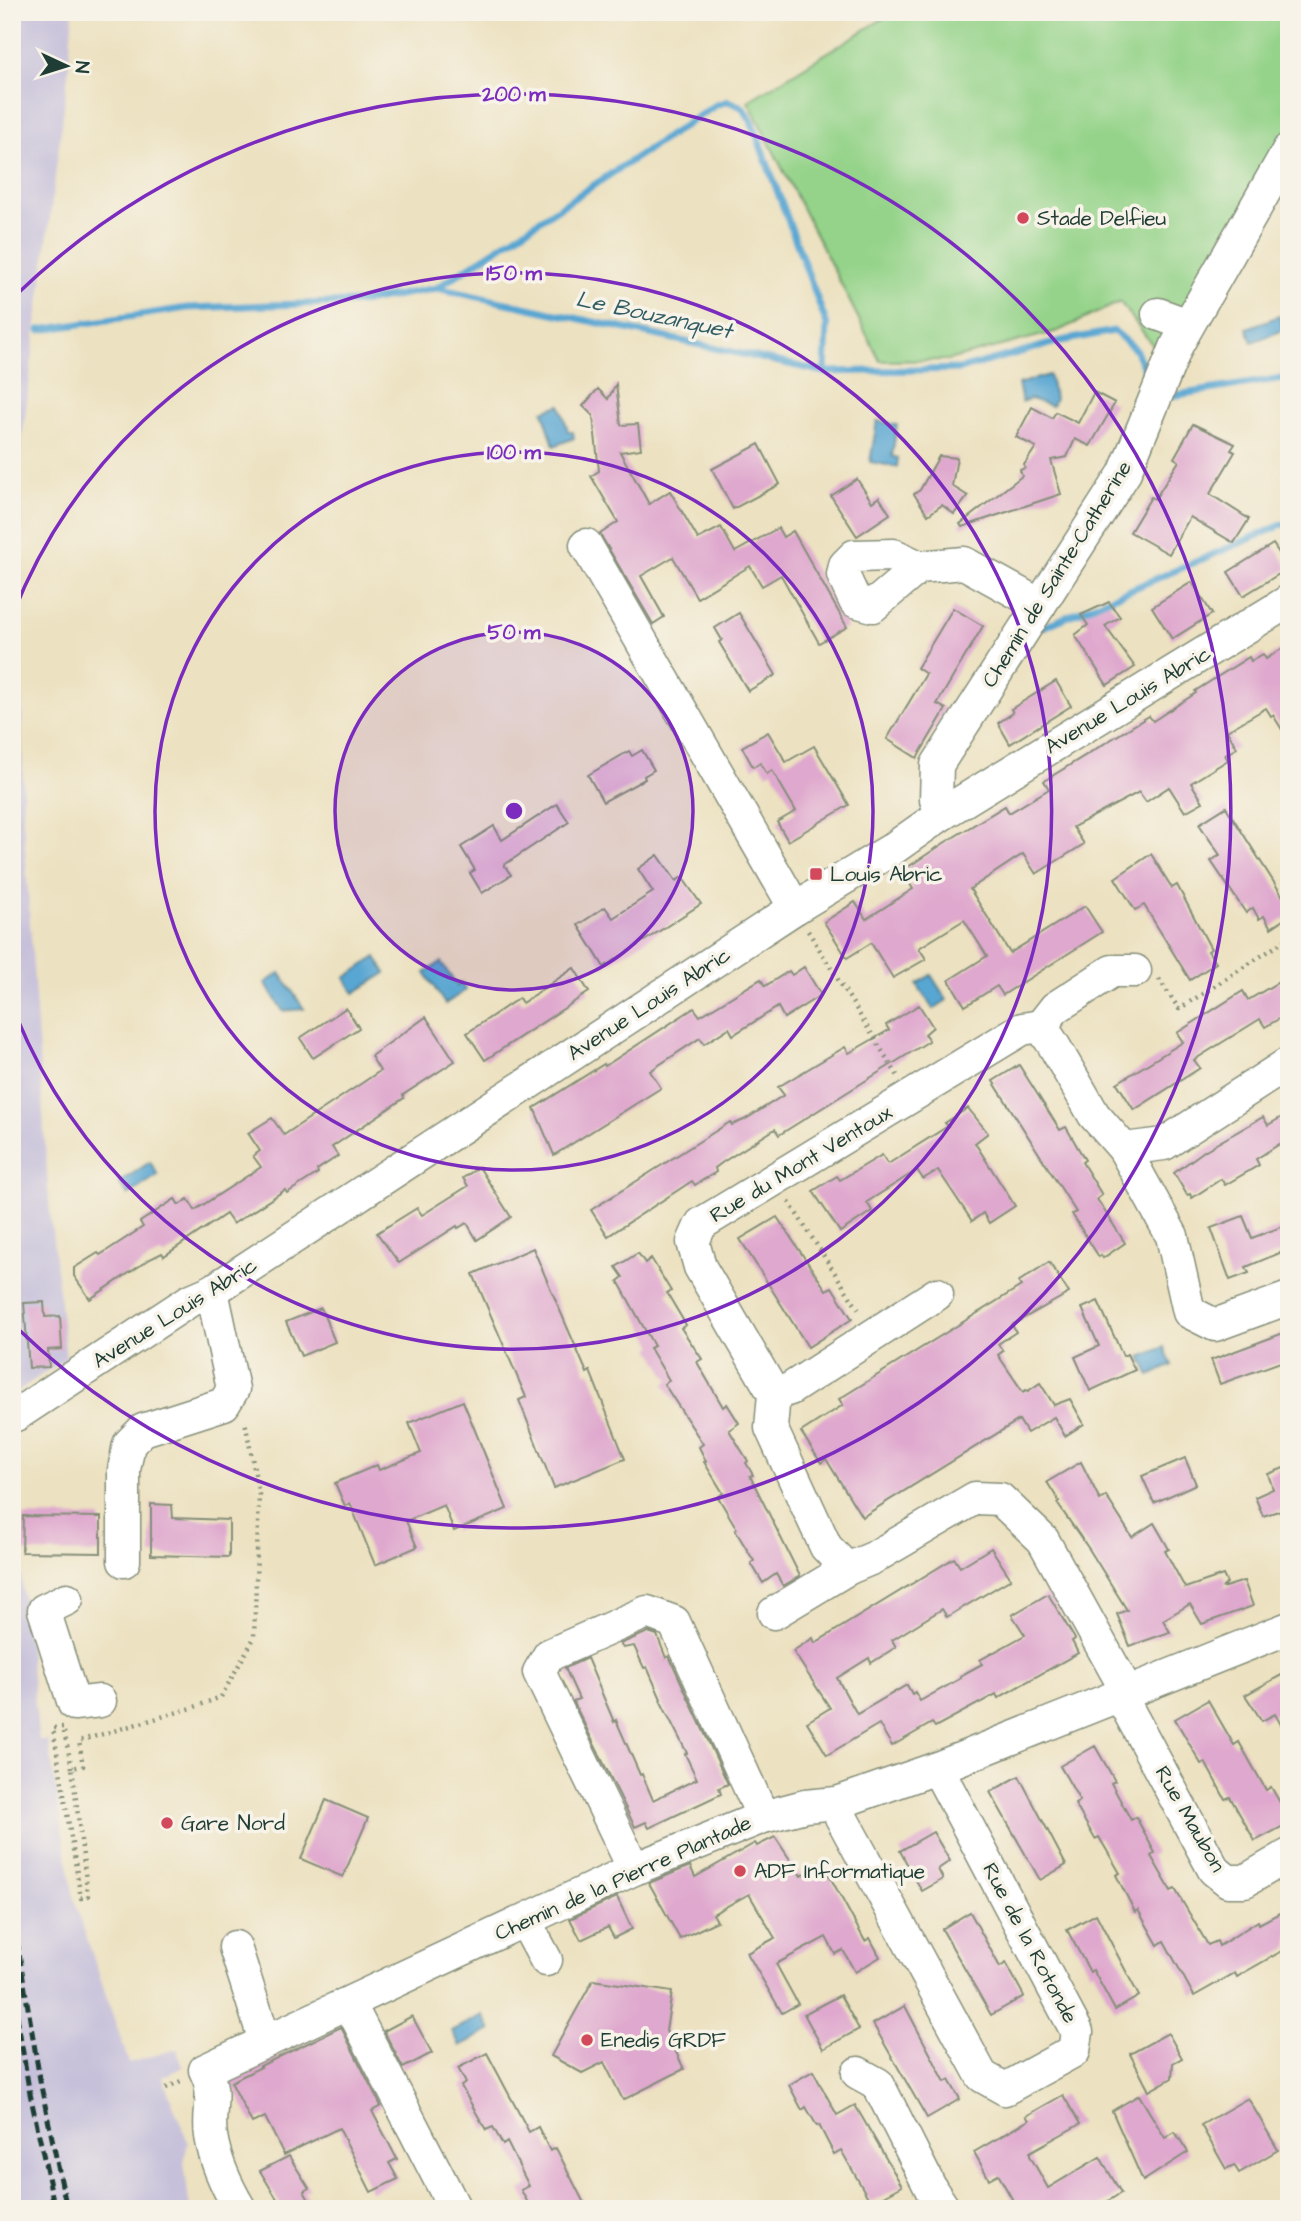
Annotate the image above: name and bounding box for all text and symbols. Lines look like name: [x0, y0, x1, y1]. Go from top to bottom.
north arrow: [32, 32, 102, 102]
text: N: [68, 60, 95, 74]
text: 200 m: [481, 80, 546, 109]
place label: Stade Delfieu: [1037, 204, 1166, 233]
marker: Stade Delfieu: [1015, 210, 1031, 226]
text: 150 m: [486, 259, 542, 288]
water label: Le Bouzanquet: [573, 283, 737, 348]
text: 100 m: [487, 438, 542, 467]
street label: Chemin de Sainte-Catherine: [975, 455, 1139, 693]
text: 50 m: [488, 618, 541, 647]
street label: Avenue Louis Abric: [1039, 639, 1217, 761]
centre of rings: [502, 799, 526, 823]
place label: Louis Abric: [830, 860, 942, 889]
marker: Louis Abric: [808, 866, 824, 882]
street label: Avenue Louis Abric: [562, 940, 736, 1068]
street label: Rue du Mont Ventoux: [705, 1098, 898, 1230]
street label: Avenue Louis Abric: [87, 1251, 263, 1375]
street label: Rue Maubon: [1148, 1761, 1232, 1877]
street label: Chemin de la Pierre Plantade: [490, 1808, 756, 1948]
place label: Gare Nord: [181, 1809, 285, 1838]
marker: Gare Nord: [159, 1815, 175, 1831]
place label: ADF Informatique: [754, 1857, 925, 1886]
street label: Rue de la Rotonde: [975, 1858, 1085, 2028]
marker: ADF Informatique: [732, 1863, 748, 1879]
place label: Enedis GRDF: [601, 2026, 726, 2055]
marker: Enedis GRDF: [579, 2032, 595, 2048]

